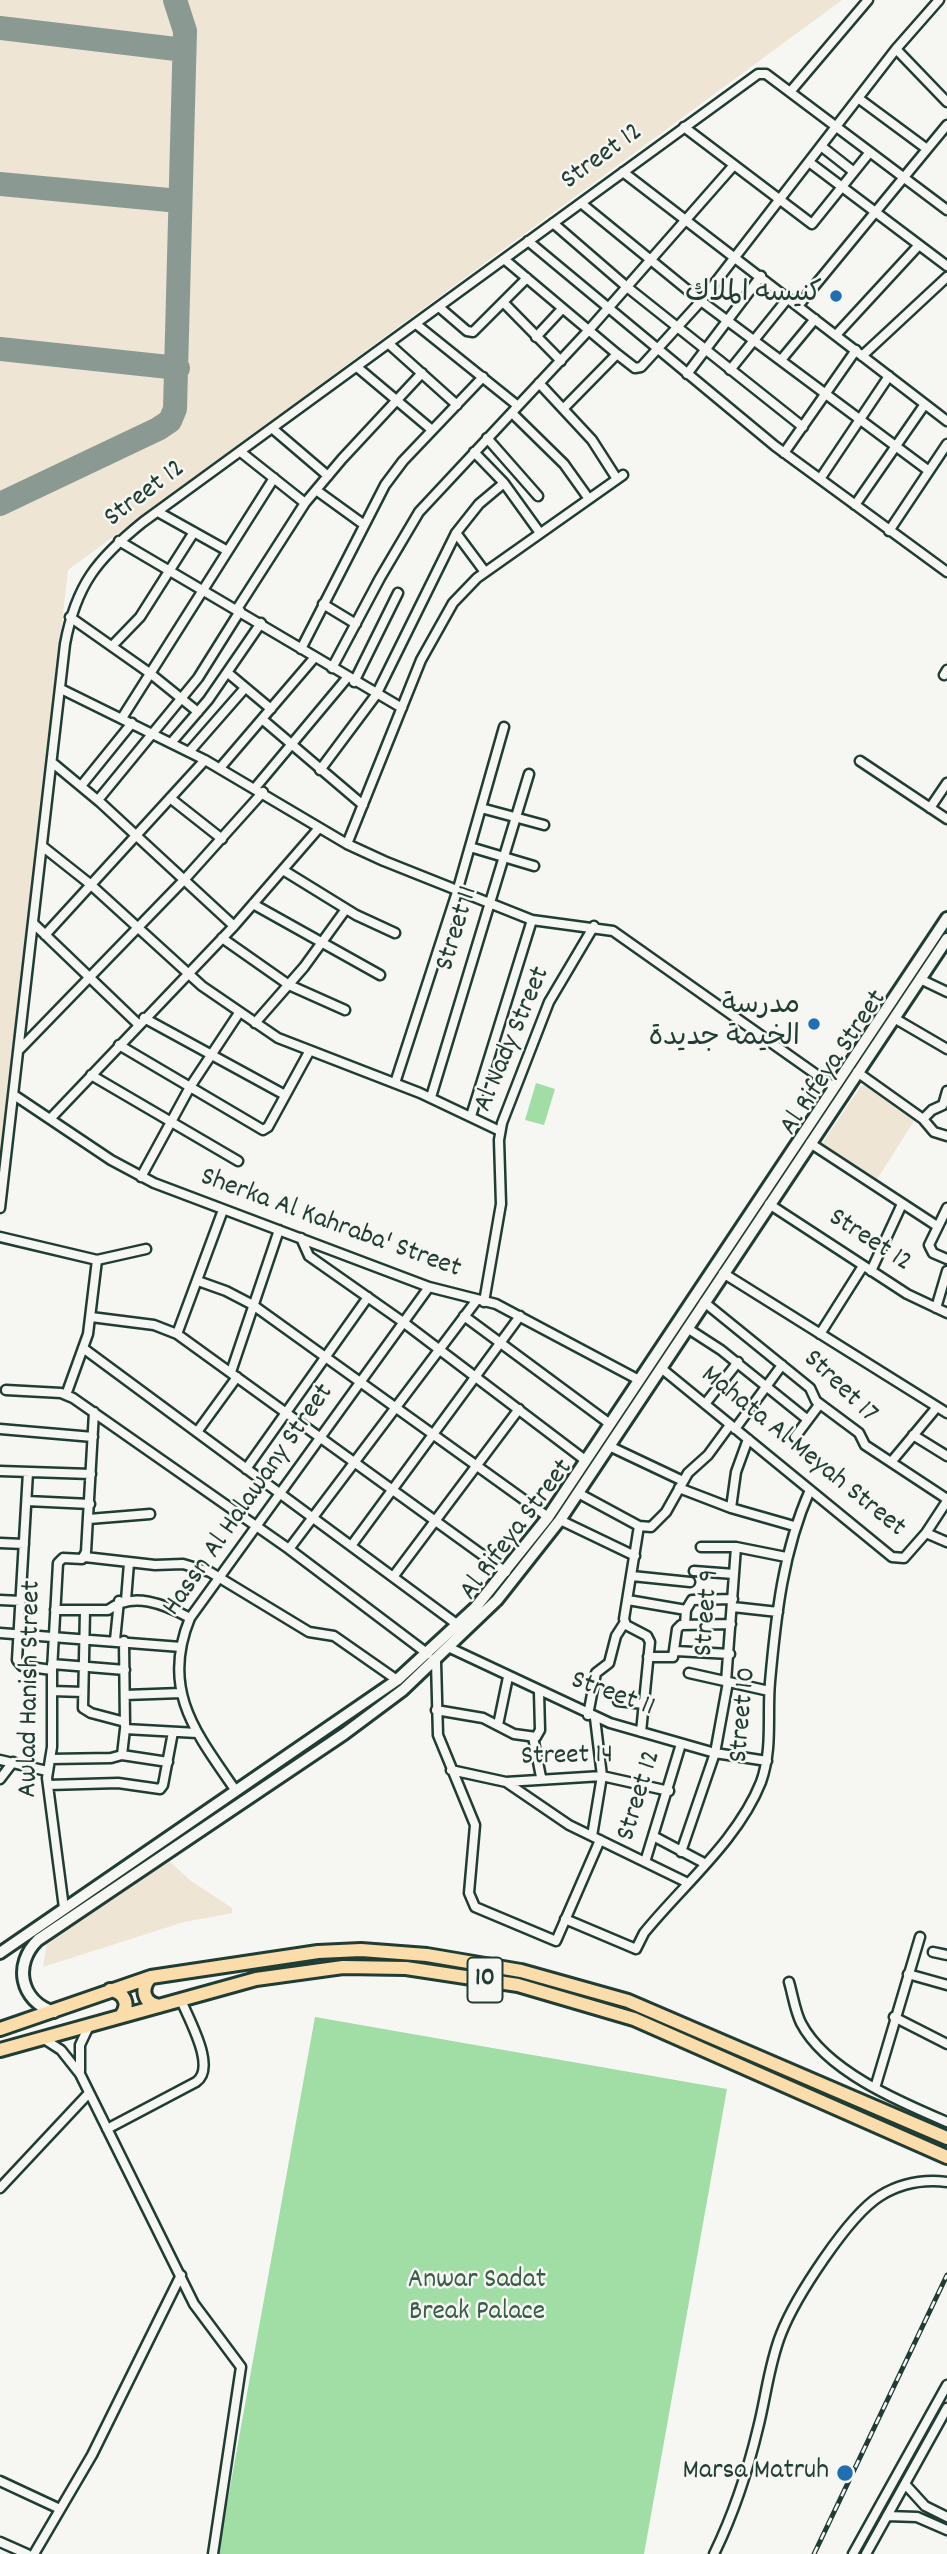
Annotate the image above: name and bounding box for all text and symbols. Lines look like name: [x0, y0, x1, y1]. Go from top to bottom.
street label: Street 12: [556, 117, 650, 199]
place label: كنيسه الملاك: [685, 279, 822, 313]
marker: كنيسه الملاك: [828, 288, 844, 304]
street label: Street 12: [99, 454, 193, 536]
street label: Street 11: [430, 883, 488, 975]
street label: Al Nady Street: [468, 962, 560, 1118]
street label: Al Rifeya Street: [774, 985, 896, 1143]
place label: مدرسة الخيمة جديدة: [649, 991, 800, 1057]
marker: مدرسة الخيمة جديدة: [806, 1016, 822, 1032]
street label: Sherka Al Kahraba' Street: [195, 1162, 465, 1288]
street label: Street 12: [821, 1203, 917, 1281]
street label: Street 17: [794, 1344, 884, 1432]
street label: Mahata Al Meyah Street: [693, 1360, 911, 1546]
street label: Hassn Al Halawany Street: [157, 1378, 343, 1624]
street label: Al Rifeya Street: [454, 1454, 582, 1608]
street label: Street 9: [689, 1568, 729, 1658]
street label: Awlad Hanish Street: [13, 1580, 51, 1798]
street label: Street 11: [566, 1665, 658, 1727]
street label: Street 10: [724, 1666, 766, 1764]
street label: Street 14: [521, 1740, 613, 1776]
street label: Street 12: [611, 1747, 671, 1845]
road number: 10: [468, 1957, 503, 2002]
park label: Anwar Sadat Break Palace: [408, 2265, 546, 2331]
place label: Marsa Matruh: [683, 2456, 829, 2490]
marker: Marsa Matruh: [835, 2463, 855, 2483]

